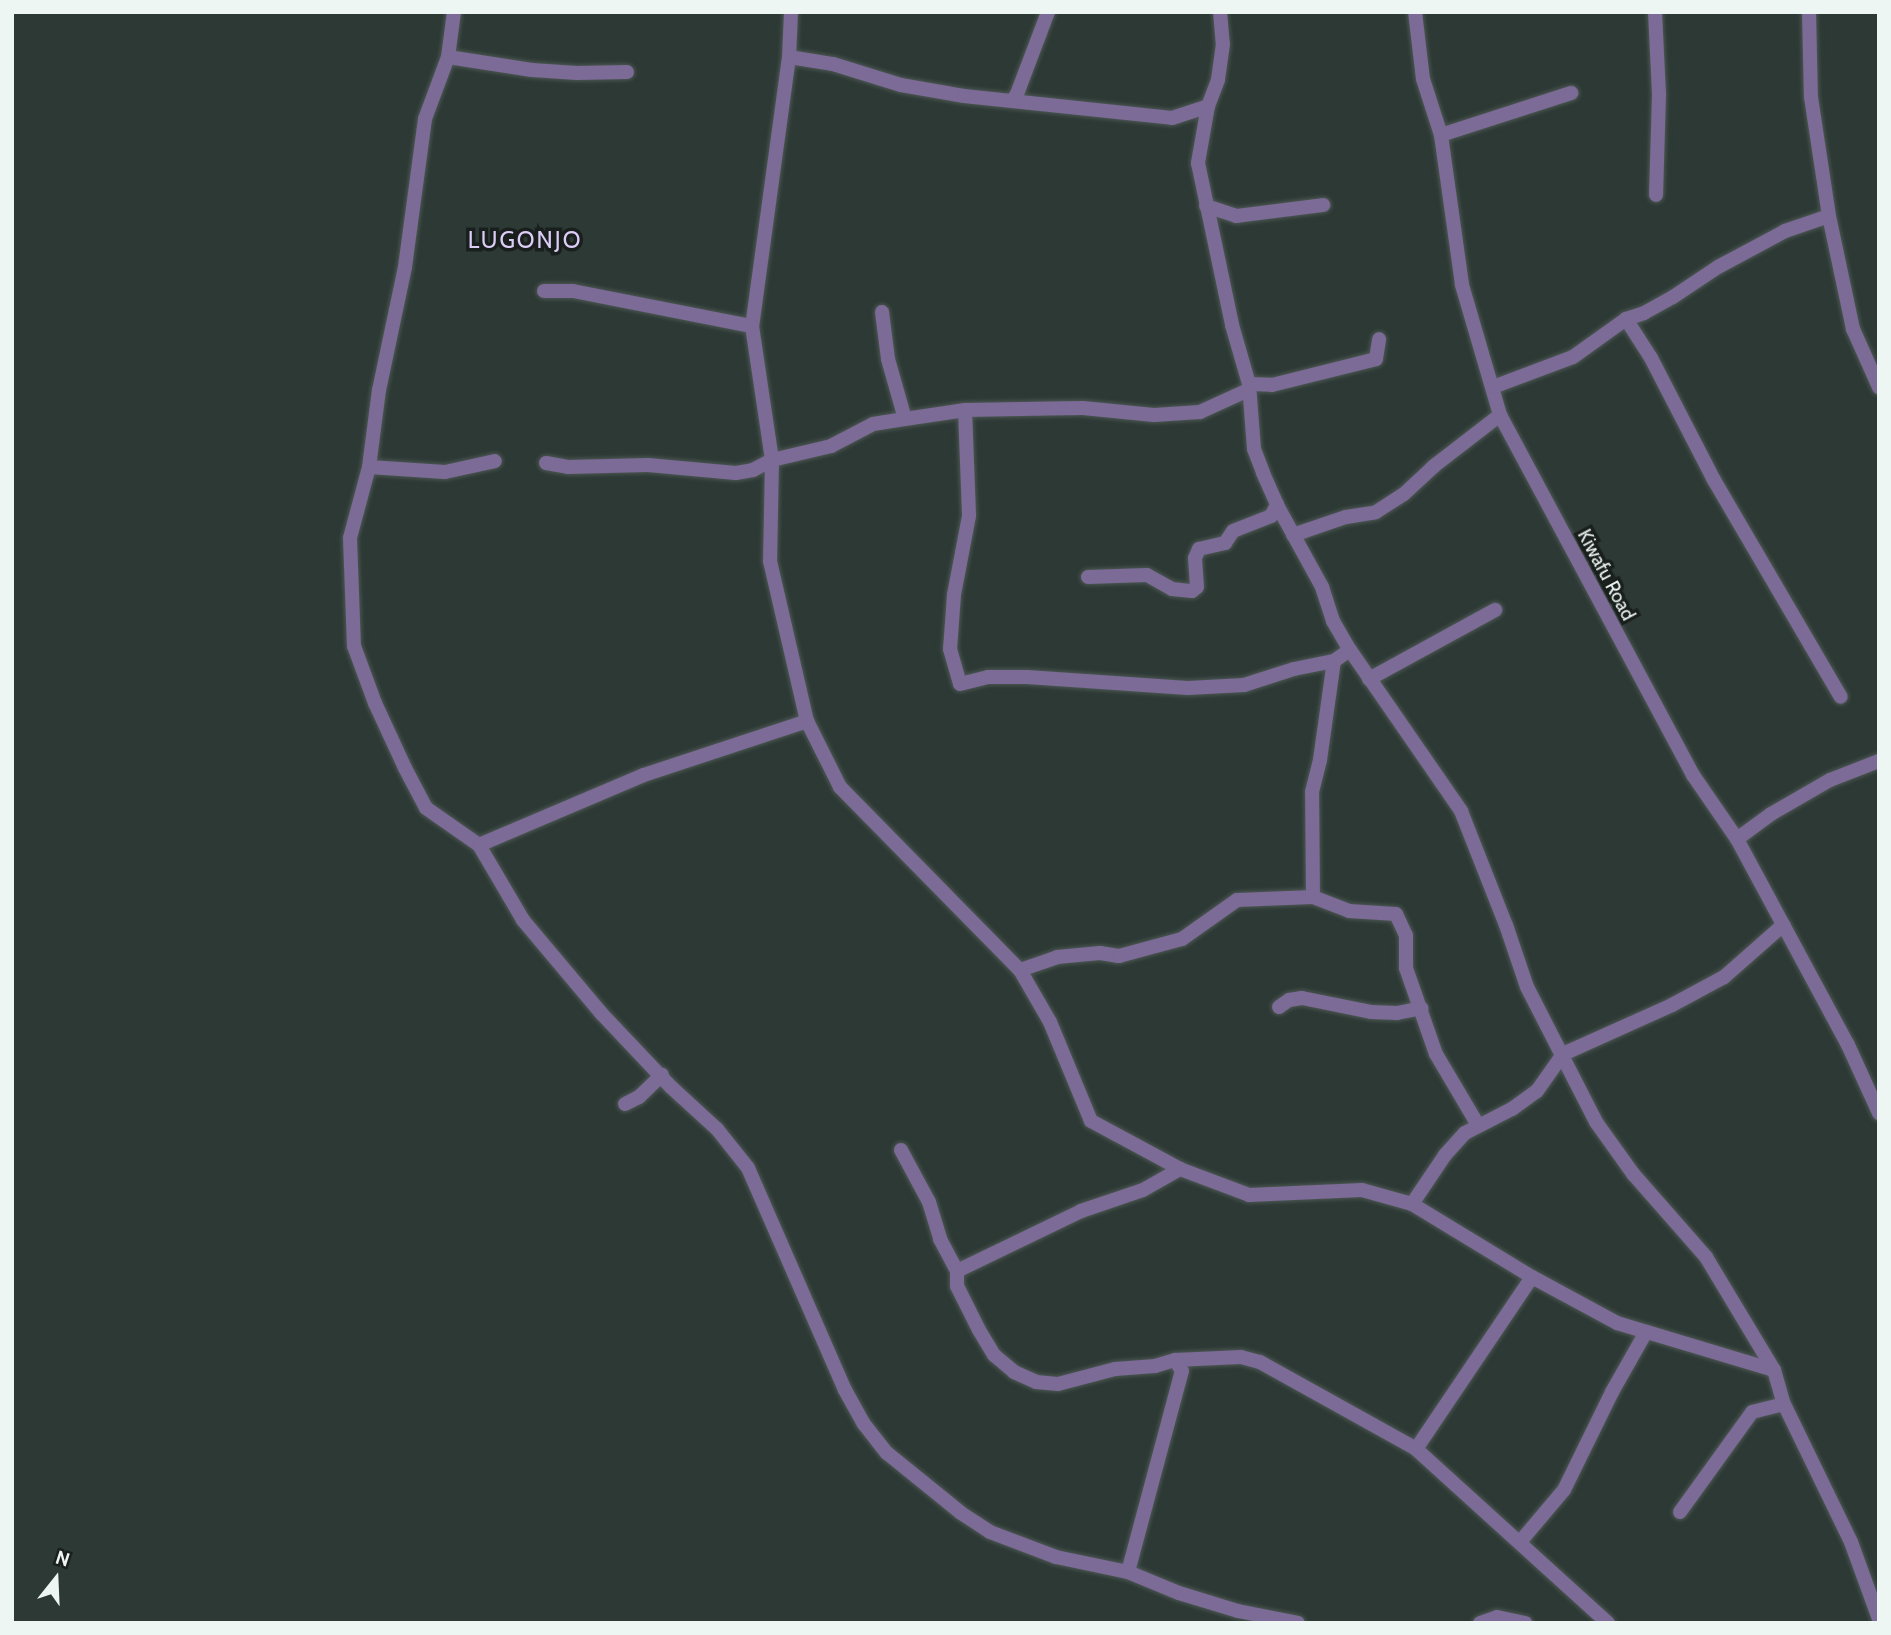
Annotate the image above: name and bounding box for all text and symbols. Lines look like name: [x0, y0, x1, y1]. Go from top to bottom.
district label: LUGONJO: [469, 226, 581, 254]
street label: Kiwafu Road: [1573, 526, 1639, 624]
north arrow: [21, 1544, 91, 1614]
text: N: [53, 1546, 73, 1572]

